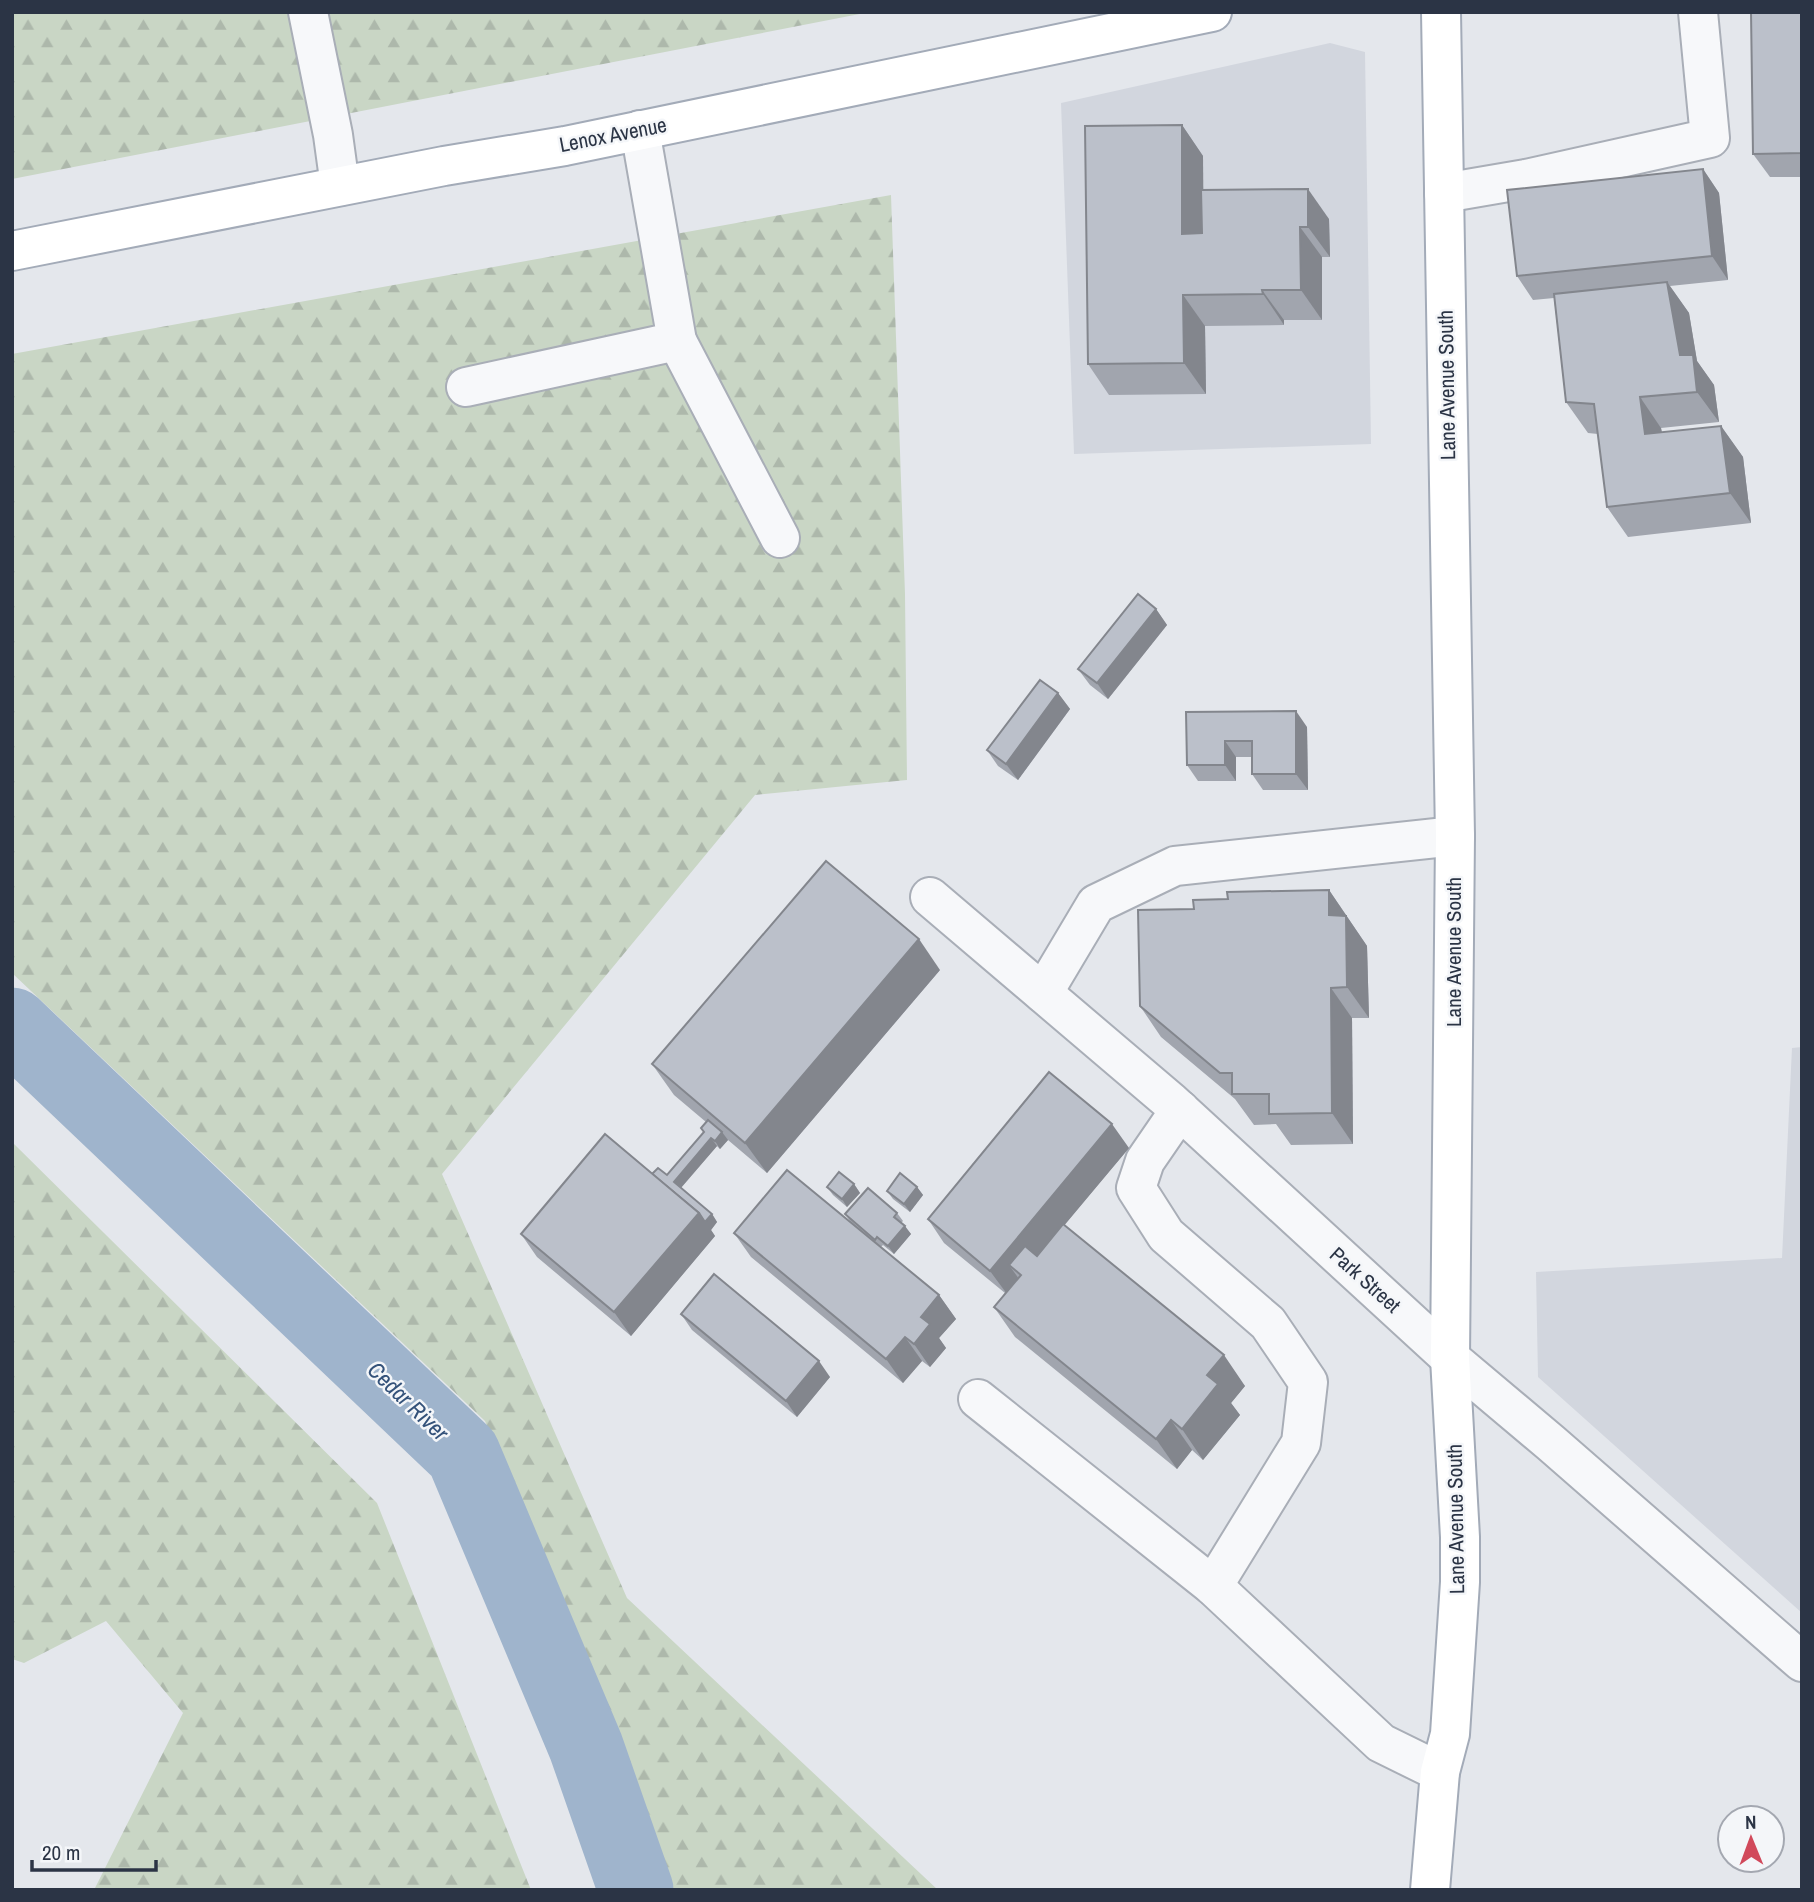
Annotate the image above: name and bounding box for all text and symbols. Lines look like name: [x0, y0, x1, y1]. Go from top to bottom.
street label: Lenox Avenue: [557, 110, 669, 159]
street label: Lane Avenue South: [1431, 310, 1462, 460]
street label: Lane Avenue South: [1439, 877, 1468, 1027]
street label: Park Street: [1324, 1240, 1407, 1319]
water label: Cedar River: [361, 1354, 456, 1448]
street label: Lane Avenue South: [1440, 1444, 1471, 1594]
north arrow: [1716, 1804, 1786, 1874]
text: N: [1745, 1809, 1757, 1835]
scale bar: [32, 1828, 156, 1872]
text: 20 m: [42, 1838, 80, 1867]

